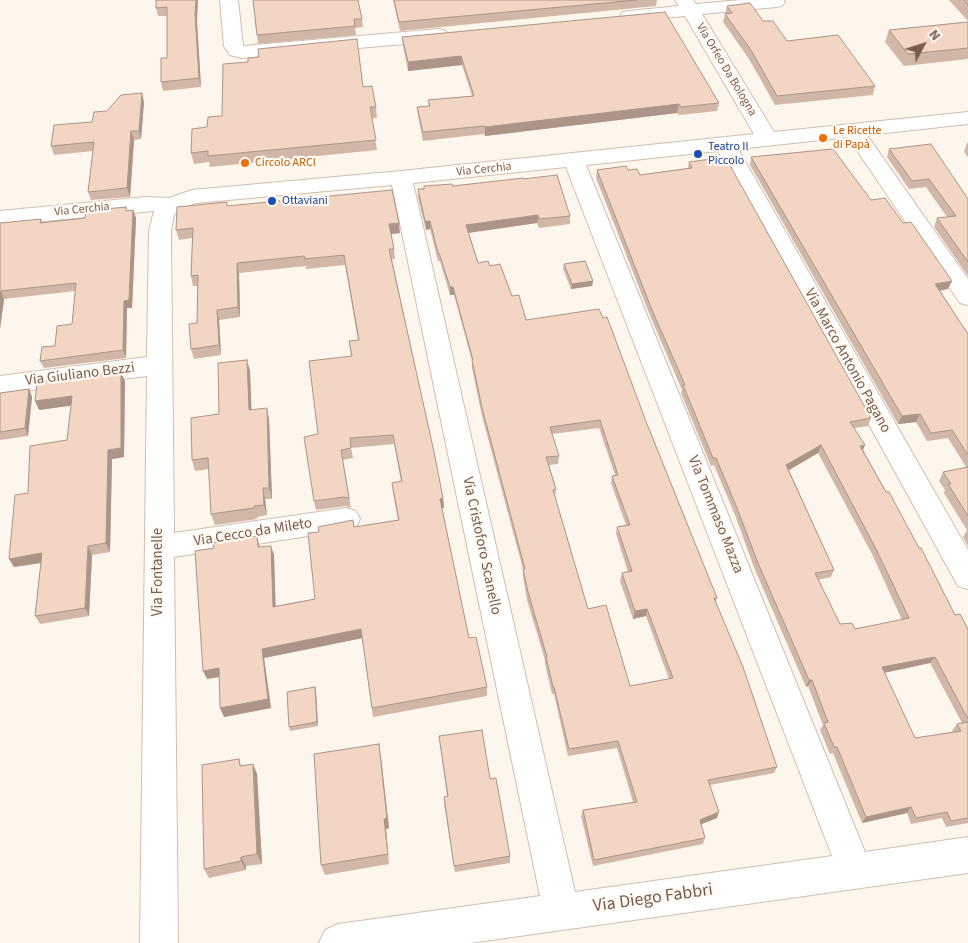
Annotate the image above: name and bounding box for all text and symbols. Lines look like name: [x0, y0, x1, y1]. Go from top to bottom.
north arrow: [898, 20, 948, 70]
street label: Via Orfeo Da Bologna: [693, 21, 759, 119]
text: N: [924, 25, 945, 45]
place label: Le Ricette di Papà: [833, 124, 882, 152]
marker: Le Ricette di Papà: [817, 132, 829, 144]
place label: Teatro Il Piccolo: [708, 140, 749, 168]
marker: Teatro Il Piccolo: [692, 148, 704, 160]
place label: Circolo ARCI: [255, 156, 316, 170]
marker: Circolo ARCI: [239, 157, 251, 169]
street label: Via Cerchia: [456, 160, 512, 180]
place label: Ottaviani: [282, 194, 328, 208]
marker: Ottaviani: [266, 195, 278, 207]
street label: Via Cerchia: [54, 200, 110, 220]
street label: Via Marco Antonio Pagano: [800, 286, 894, 436]
street label: Via Giuliano Bezzi: [24, 359, 136, 391]
street label: Via Tommaso Mazza: [683, 453, 747, 577]
street label: Via Cristoforo Scanello: [458, 475, 504, 617]
street label: Via Cecco da Mileto: [192, 515, 314, 551]
street label: Via Fontanelle: [150, 528, 168, 616]
street label: Via Diego Fabbri: [592, 880, 714, 918]

